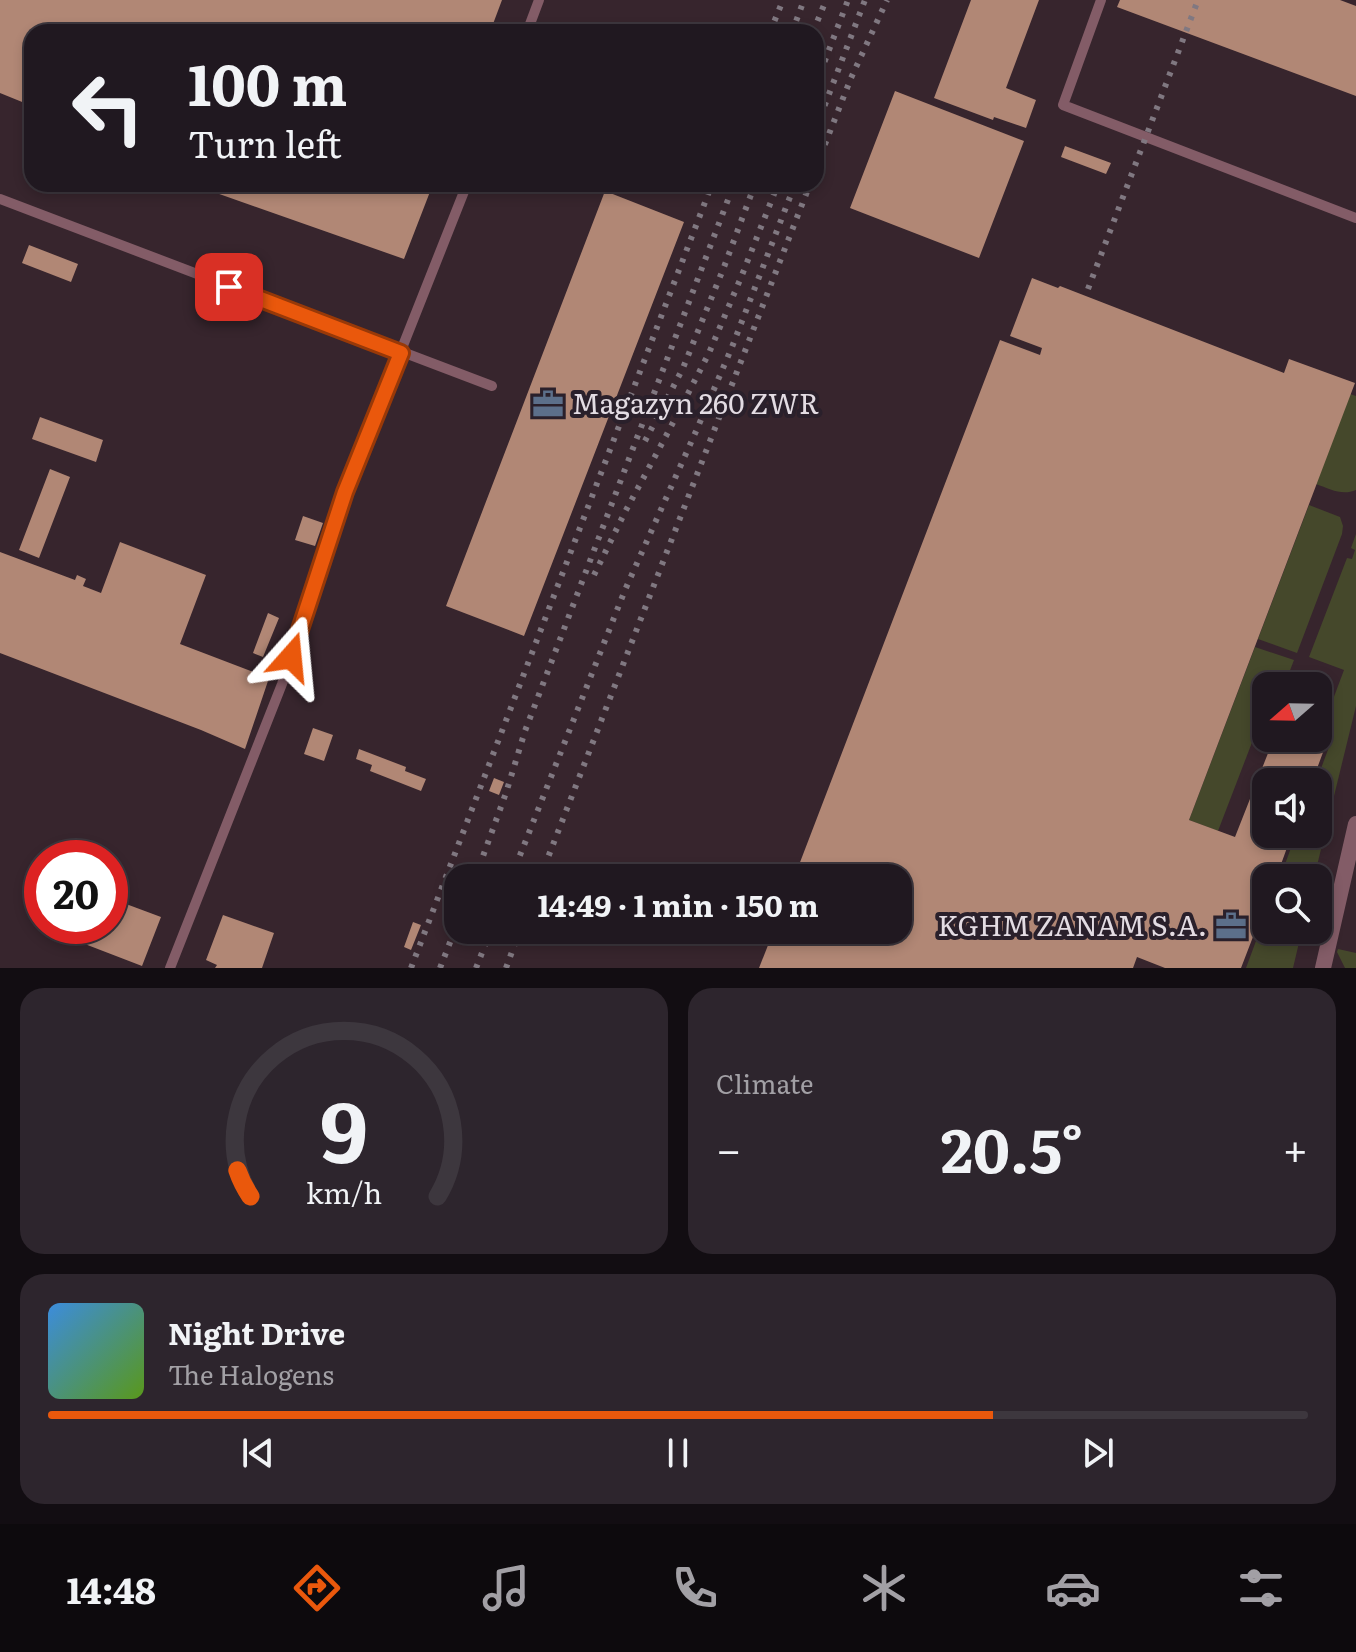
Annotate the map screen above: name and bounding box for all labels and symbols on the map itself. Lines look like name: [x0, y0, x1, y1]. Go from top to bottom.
pin: [195, 253, 263, 321]
place label: Magazyn 260 ZWR: [572, 381, 819, 423]
office icon: Magazyn 260 ZWR: [531, 387, 565, 421]
position arrow: [249, 615, 333, 699]
north arrow: [1252, 672, 1332, 752]
speed limit sign: 20: [24, 840, 128, 944]
place label: KGHM ZANAM S.A.: [938, 903, 1207, 945]
office icon: KGHM ZANAM S.A.: [1214, 909, 1248, 943]

